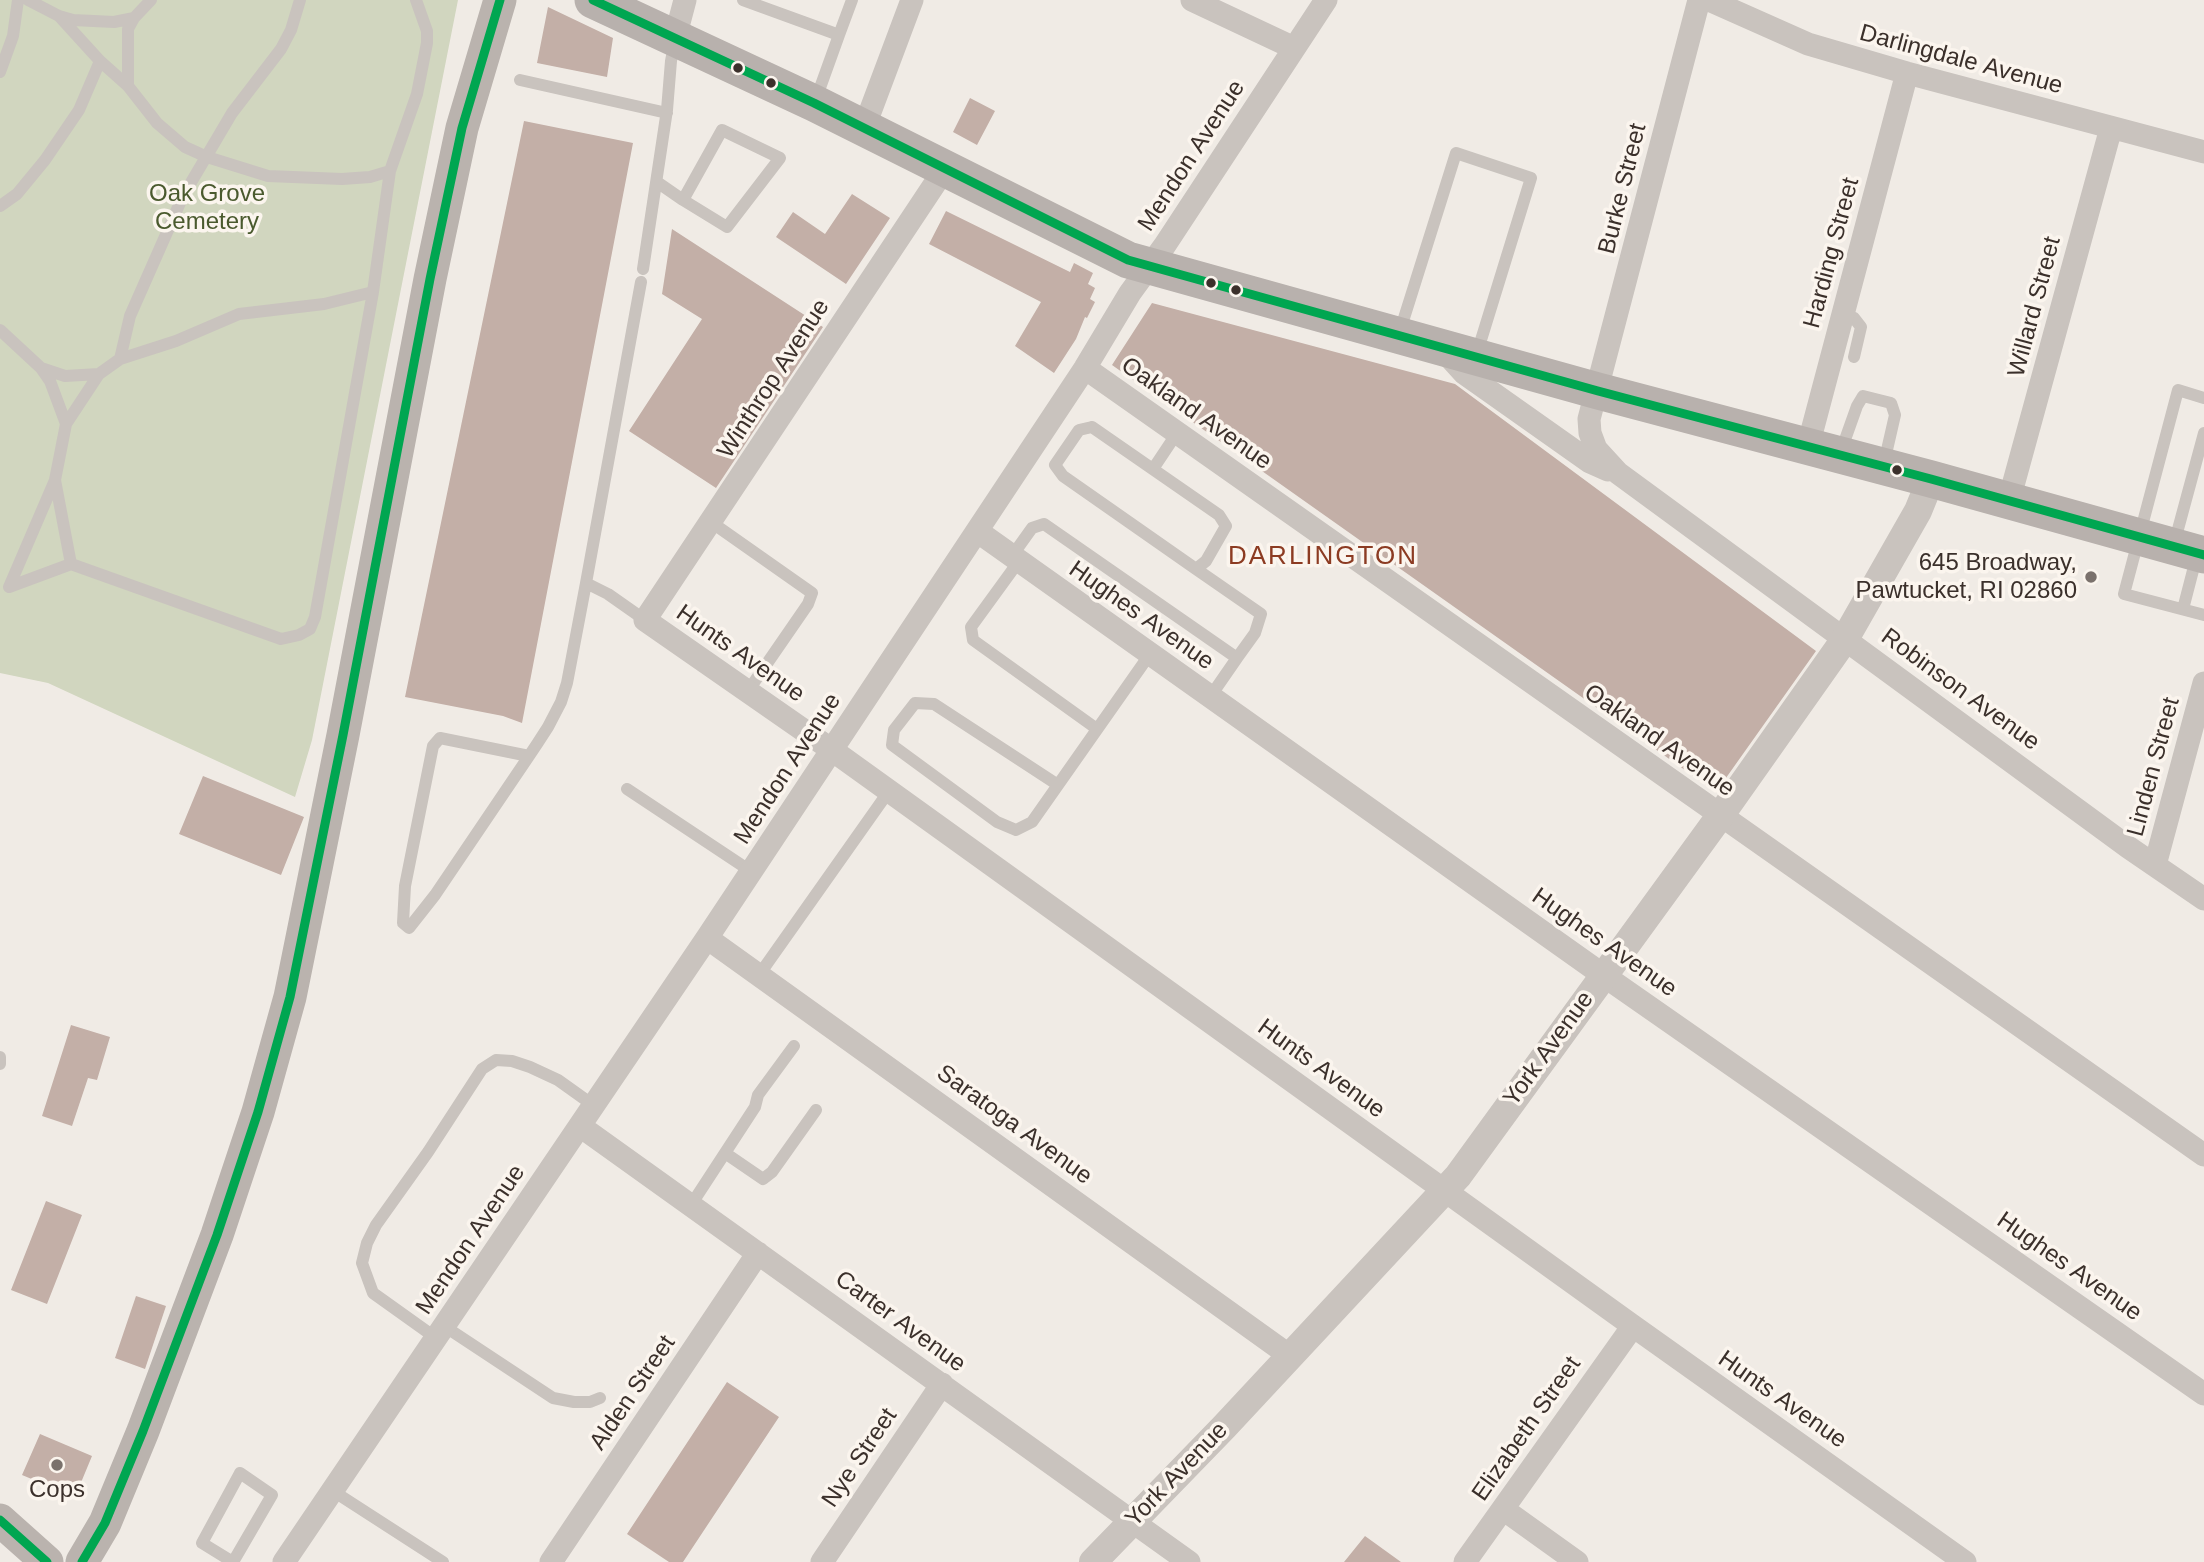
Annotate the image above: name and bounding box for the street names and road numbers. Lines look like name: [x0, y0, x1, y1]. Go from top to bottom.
street label: Darlingdale Avenue: [1856, 19, 2066, 101]
street label: Mendon Avenue: [1132, 75, 1252, 237]
street label: Burke Street: [1593, 121, 1653, 257]
street label: Harding Street: [1798, 175, 1866, 331]
street label: Willard Street: [2002, 234, 2068, 380]
street label: Winthrop Avenue: [712, 294, 836, 464]
street label: Oakland Avenue: [1115, 351, 1277, 477]
street label: Hughes Avenue: [1063, 555, 1219, 677]
street label: Hunts Avenue: [670, 599, 810, 709]
street label: Robinson Avenue: [1875, 623, 2045, 757]
street label: Oakland Avenue: [1578, 678, 1740, 804]
street label: Mendon Avenue: [728, 688, 848, 850]
street label: Linden Street: [2122, 694, 2186, 840]
street label: Hughes Avenue: [1526, 882, 1682, 1004]
street label: York Avenue: [1498, 986, 1600, 1112]
street label: Hunts Avenue: [1252, 1013, 1390, 1125]
street label: Saratoga Avenue: [931, 1059, 1097, 1191]
street label: Mendon Avenue: [410, 1160, 532, 1320]
street label: Hughes Avenue: [1991, 1206, 2147, 1328]
street label: Carter Avenue: [829, 1265, 971, 1379]
street label: Alden Street: [584, 1330, 682, 1456]
street label: Hunts Avenue: [1712, 1345, 1852, 1455]
street label: Elizabeth Street: [1467, 1351, 1587, 1507]
street label: Nye Street: [816, 1403, 904, 1513]
street label: York Avenue: [1120, 1417, 1234, 1533]

